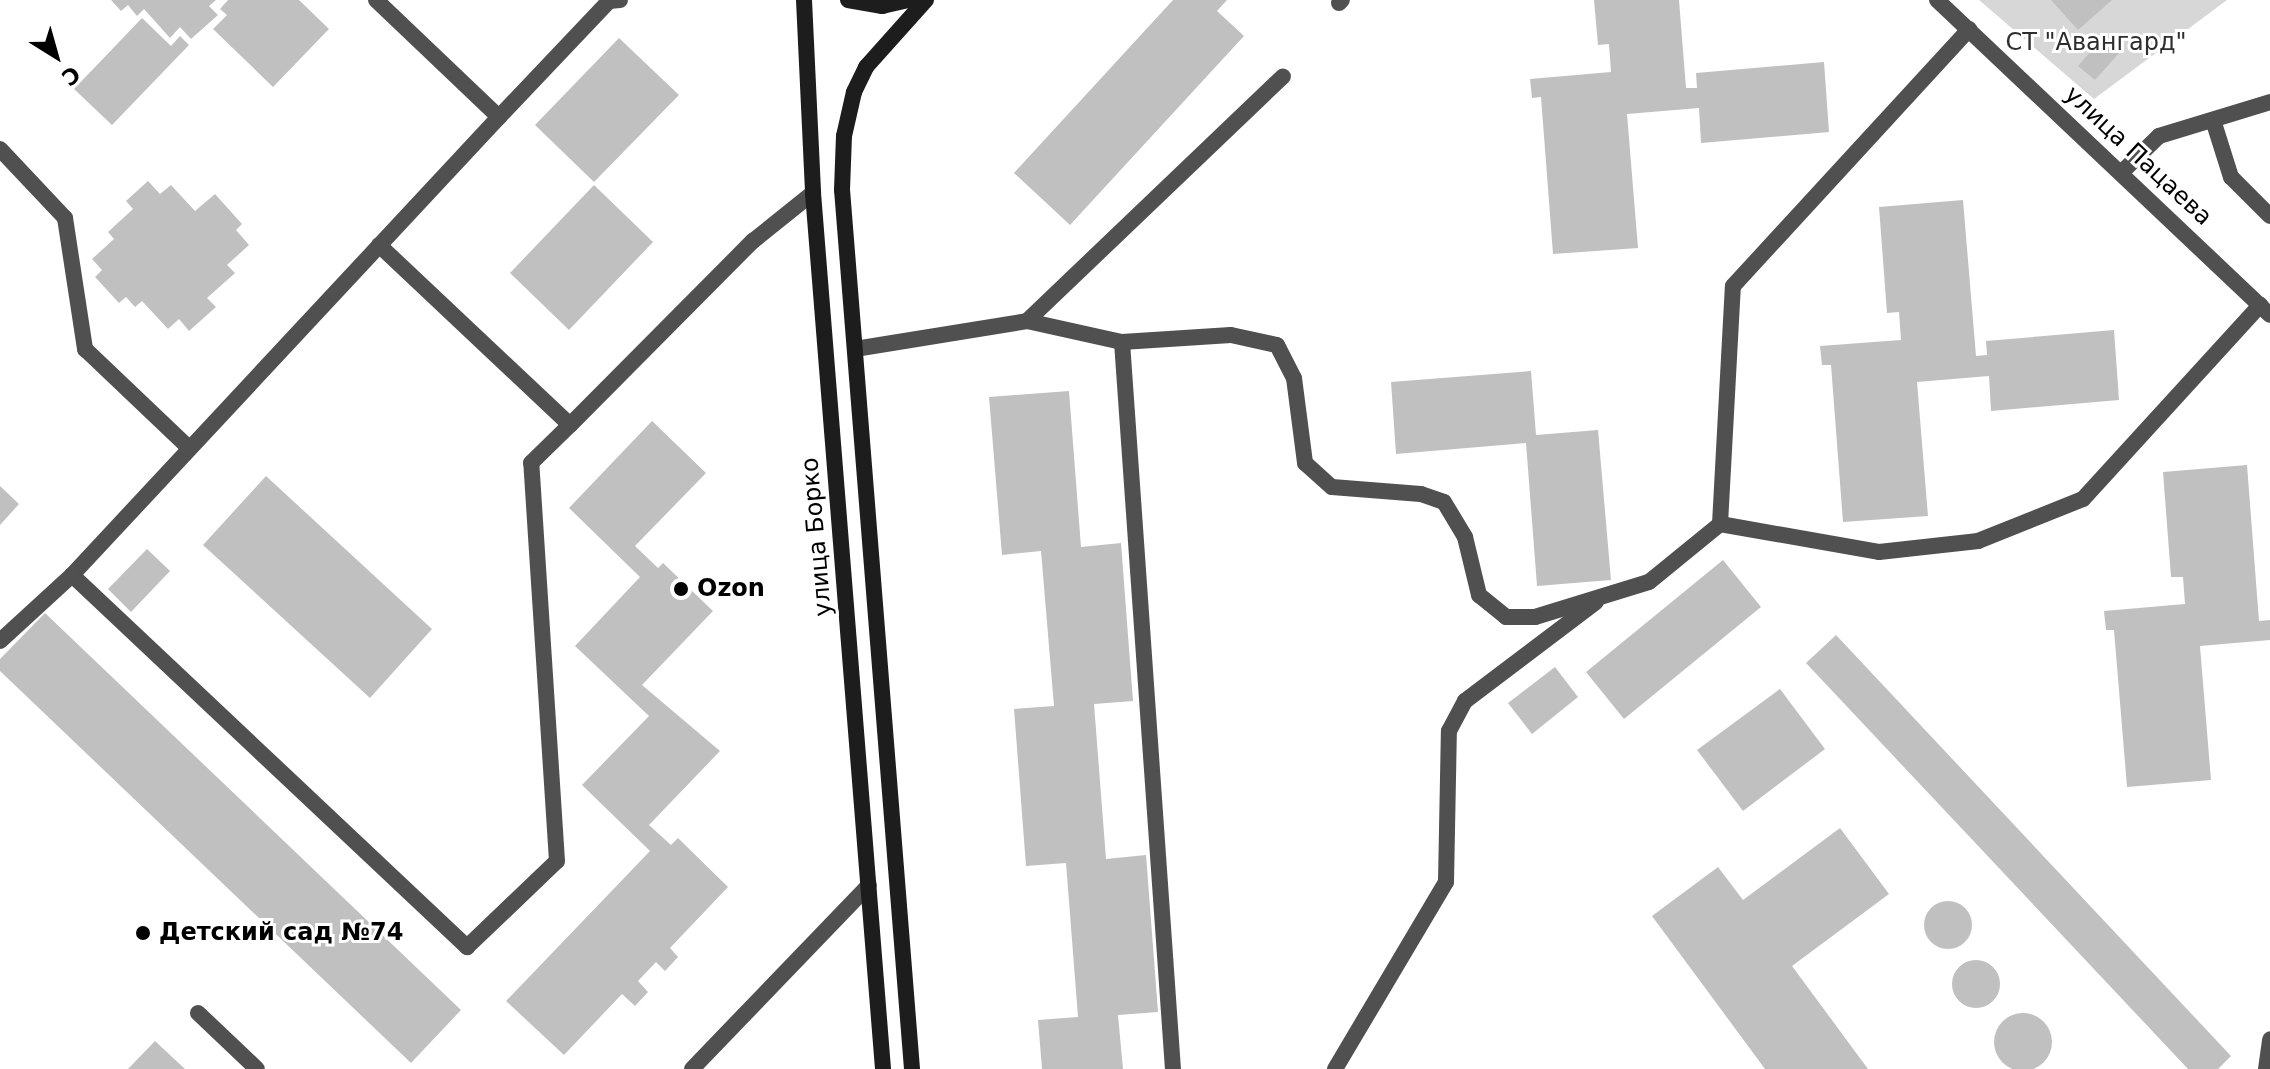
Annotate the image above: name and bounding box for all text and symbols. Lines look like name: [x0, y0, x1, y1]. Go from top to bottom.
north arrow: [16, 16, 96, 96]
park label: СТ "Авангард": [2005, 29, 2187, 57]
text: С: [57, 61, 85, 90]
street label: улица Пацаева: [2058, 80, 2218, 232]
street label: улица Борко: [796, 456, 838, 618]
place label: Ozon: [697, 575, 765, 603]
marker: Ozon: [672, 580, 690, 598]
place label: Детский сад №74: [159, 919, 404, 947]
marker: Детский сад №74: [134, 924, 152, 942]

